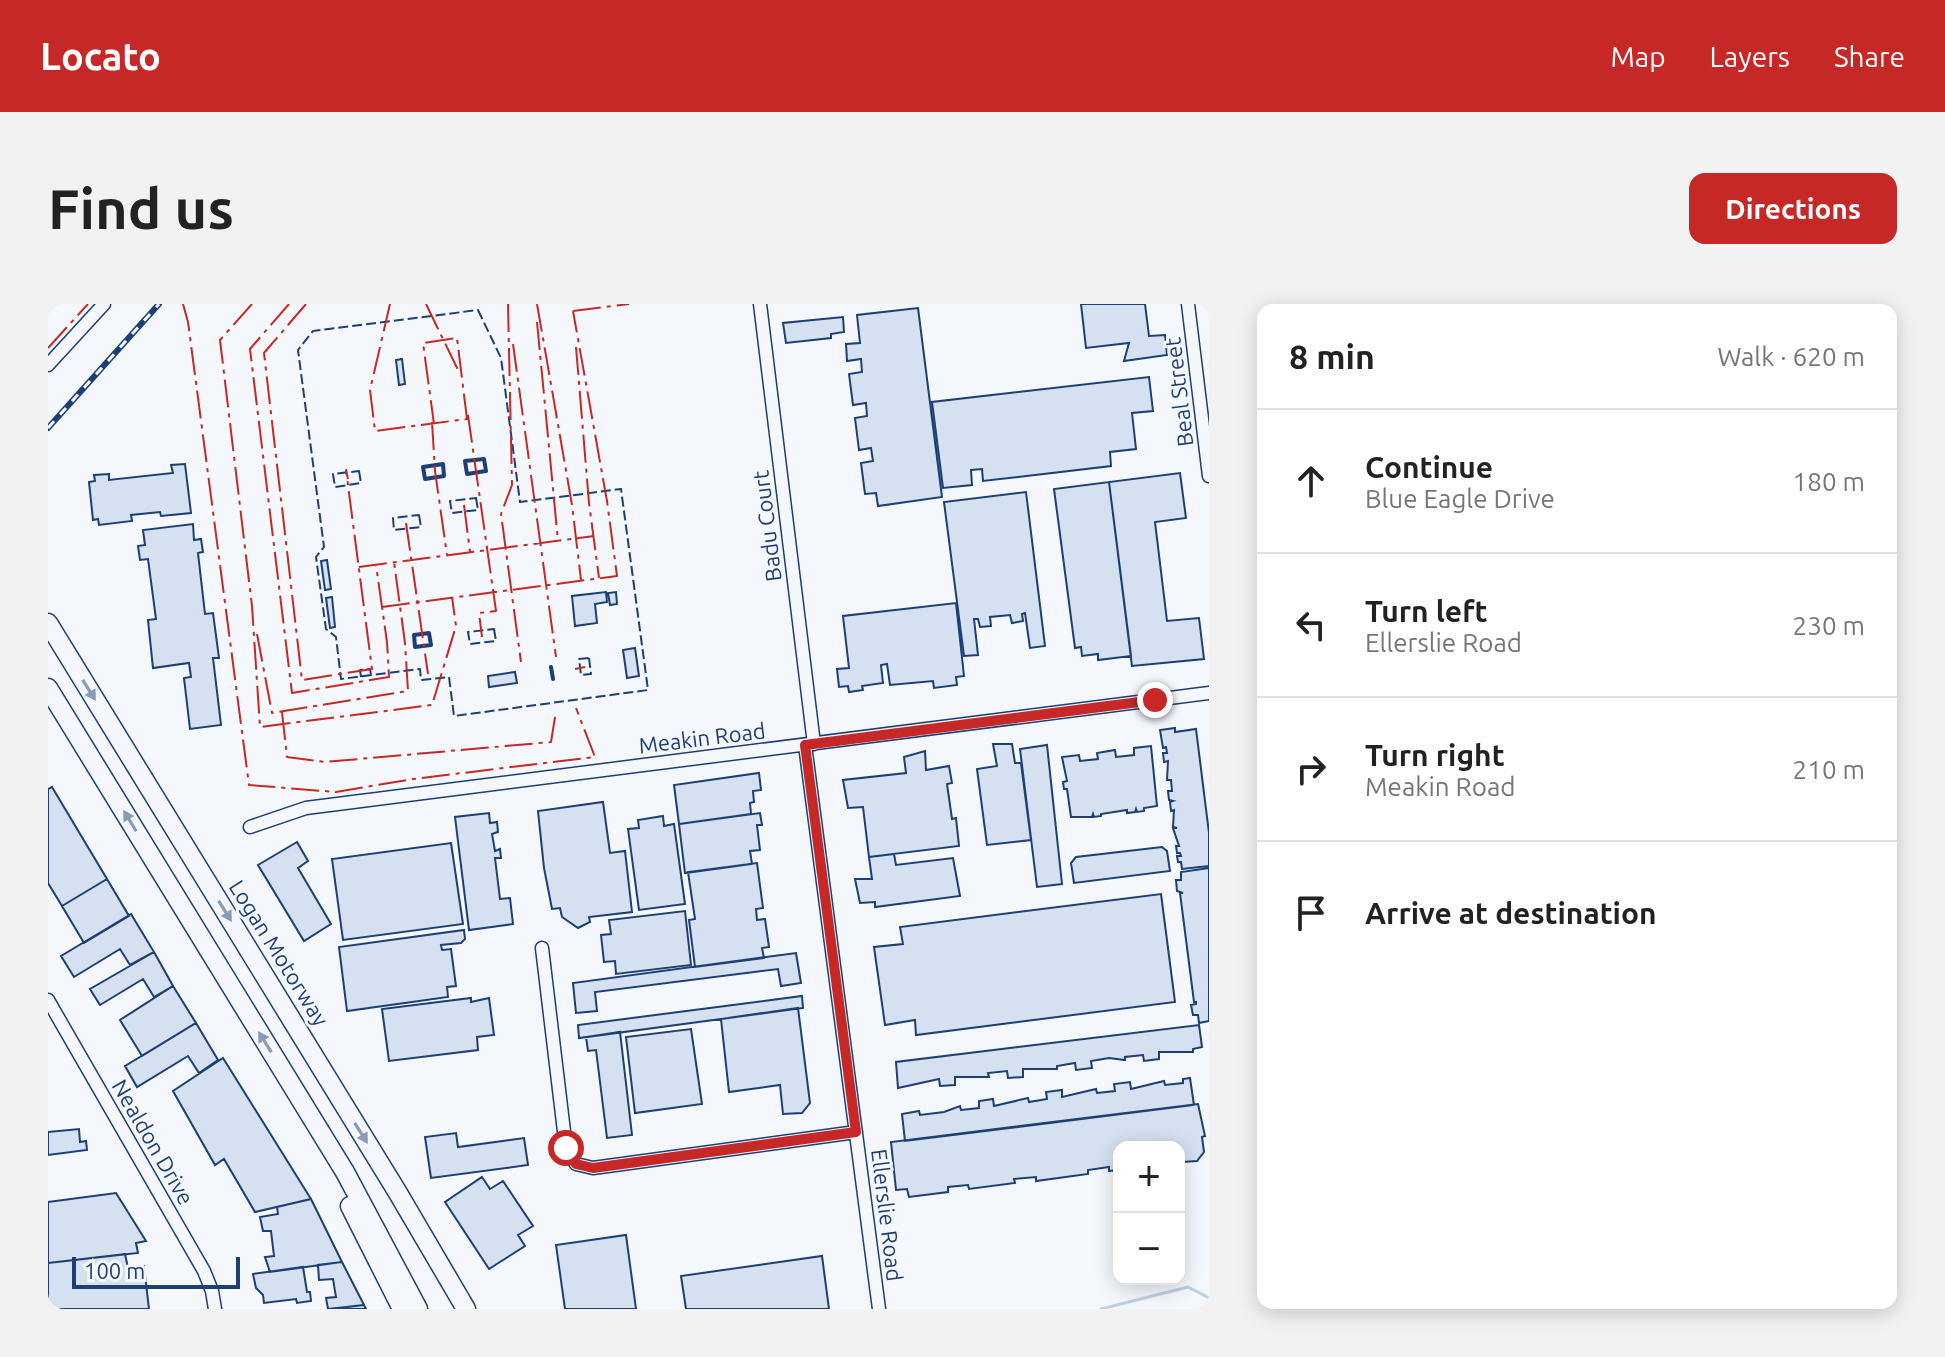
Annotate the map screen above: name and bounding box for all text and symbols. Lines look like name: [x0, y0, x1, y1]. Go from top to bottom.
text: Locato: [40, 35, 161, 77]
text: Map: [1610, 41, 1666, 72]
text: Layers: [1710, 41, 1790, 72]
text: Share: [1834, 41, 1905, 72]
button: Directions: [1689, 173, 1897, 244]
text: Find us: [48, 177, 234, 240]
street label: Beal Street: [1159, 336, 1198, 448]
text: 8 min: [1289, 337, 1375, 375]
text: Walk · 620 m: [1717, 342, 1865, 371]
text: Continue: [1365, 450, 1493, 484]
icon: ahead: [1289, 459, 1333, 503]
text: 180 m: [1793, 467, 1865, 496]
street label: Badu Court: [747, 469, 786, 583]
text: Blue Eagle Drive: [1365, 484, 1555, 513]
text: Turn left: [1365, 594, 1487, 628]
icon: left: [1289, 603, 1333, 647]
text: 230 m: [1793, 611, 1865, 640]
text: Ellerslie Road: [1365, 628, 1522, 657]
one-way arrow: [82, 679, 96, 701]
route end: [1137, 682, 1173, 718]
street label: Meakin Road: [637, 717, 767, 758]
text: Turn right: [1365, 738, 1505, 772]
icon: right: [1289, 747, 1333, 791]
text: 210 m: [1793, 755, 1865, 784]
text: Meakin Road: [1365, 772, 1516, 801]
one-way arrow: [122, 810, 137, 831]
street label: Logan Motorway: [225, 875, 334, 1030]
icon: arrive: [1289, 891, 1333, 935]
text: Arrive at destination: [1365, 896, 1657, 930]
one-way arrow: [218, 900, 232, 922]
one-way arrow: [259, 1031, 273, 1053]
street label: Nealdon Drive: [108, 1075, 199, 1209]
one-way arrow: [354, 1122, 368, 1144]
route start: [548, 1130, 584, 1166]
map controls: [1113, 1141, 1185, 1285]
button: +: [1113, 1141, 1185, 1213]
street label: Ellerslie Road: [867, 1147, 908, 1282]
button: −: [1113, 1213, 1185, 1285]
scale bar: [72, 1253, 240, 1289]
text: 100 m: [84, 1258, 145, 1283]

